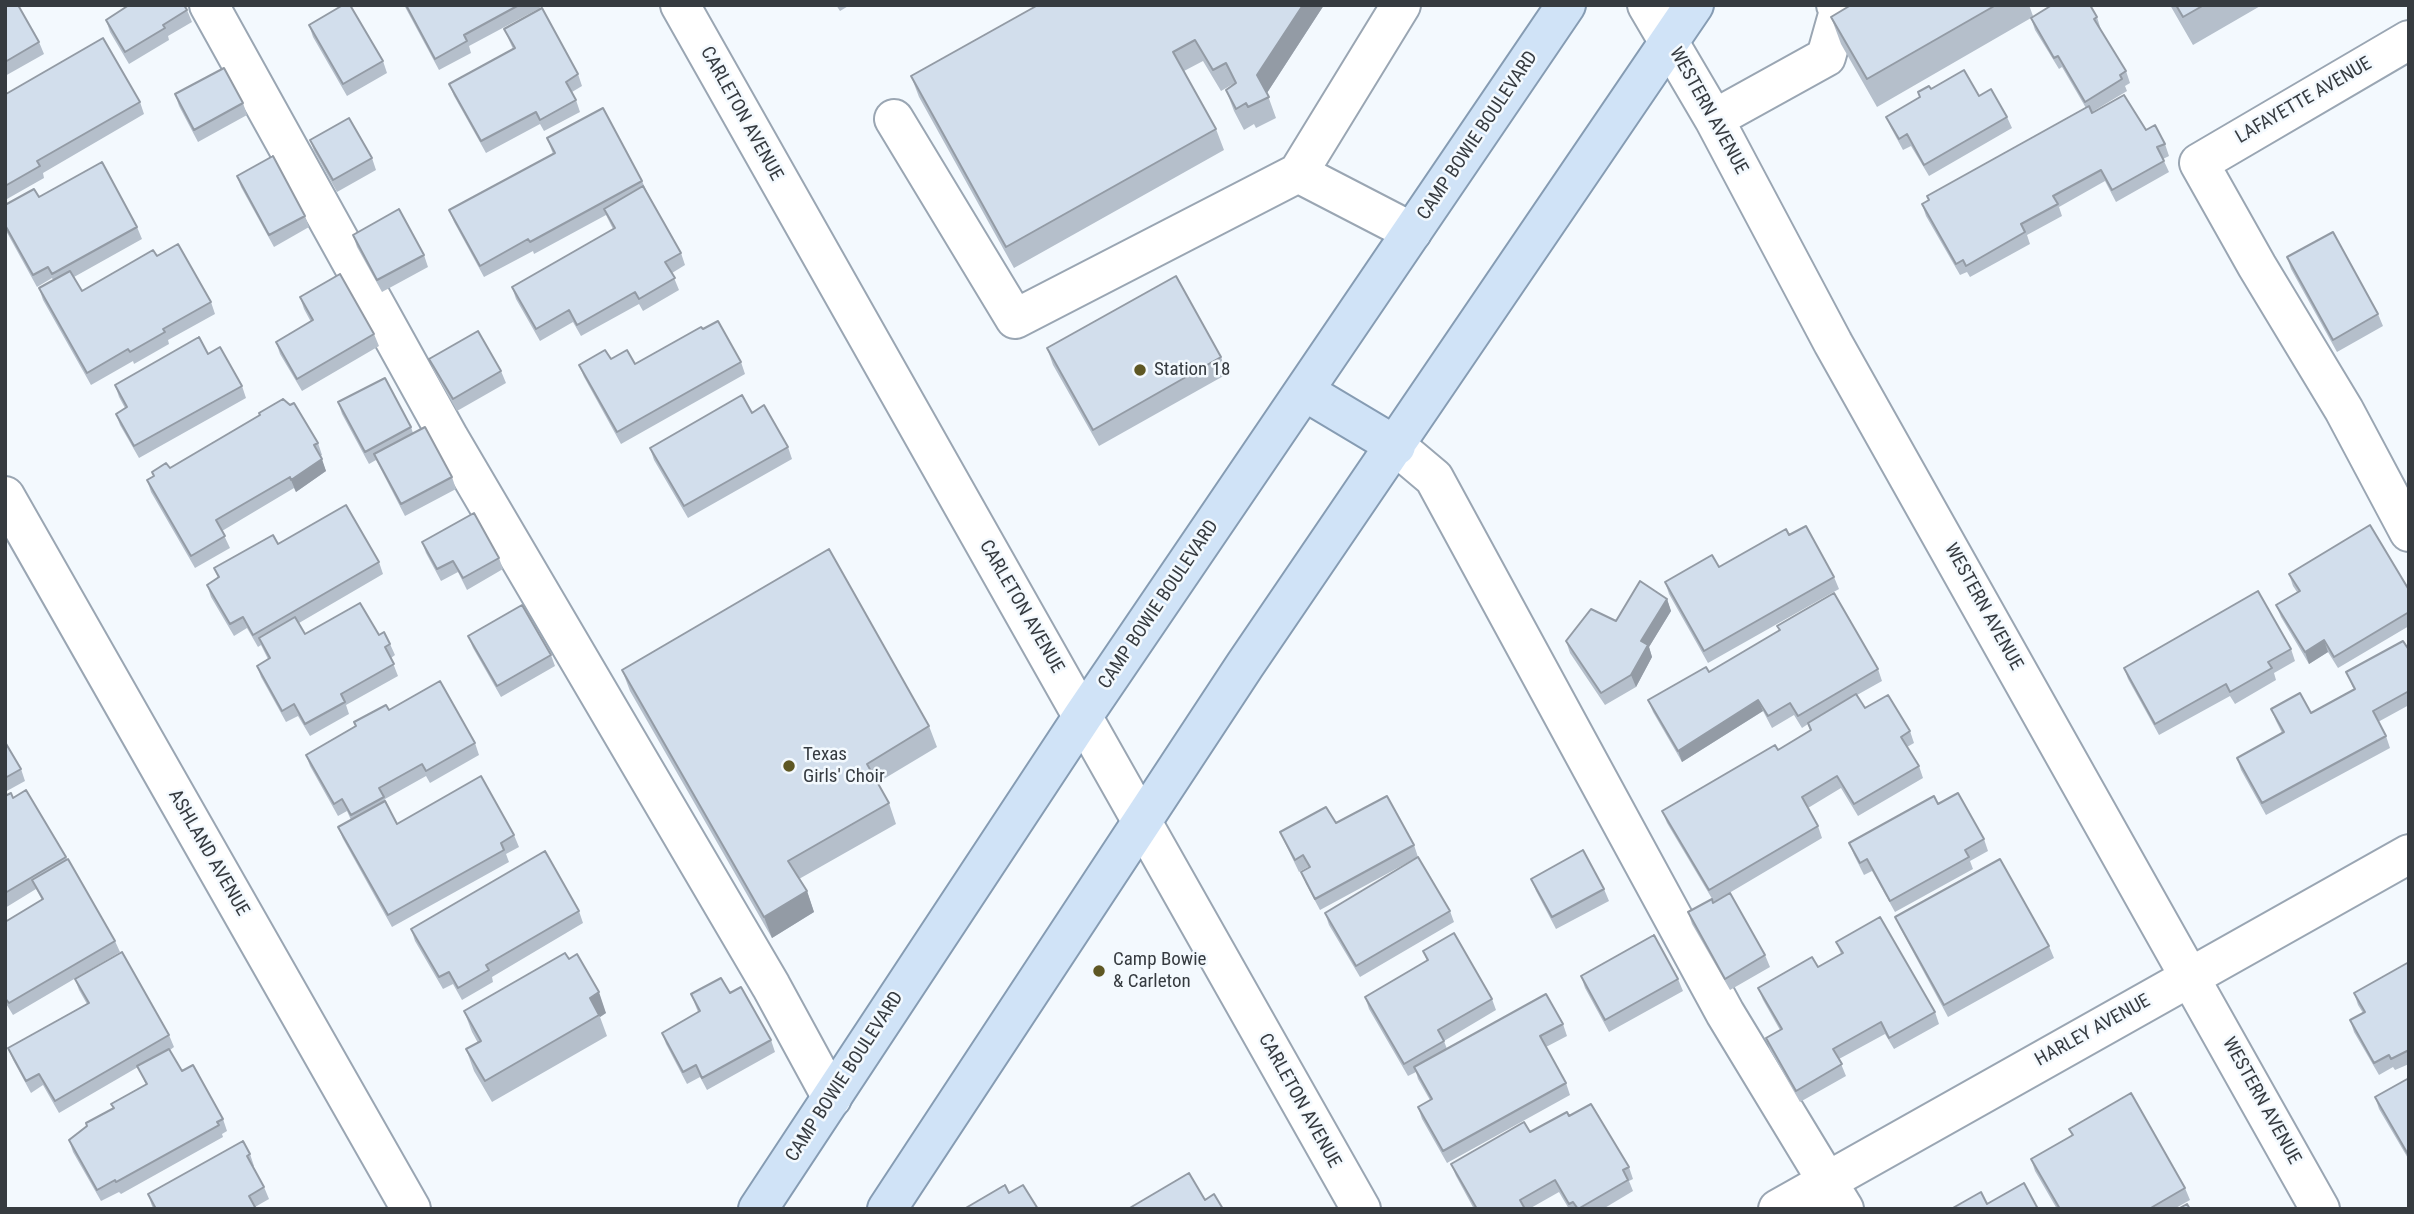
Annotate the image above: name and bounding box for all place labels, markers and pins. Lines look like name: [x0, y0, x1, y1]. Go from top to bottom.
place label: Station 18: [1154, 359, 1230, 381]
marker: Station 18: [1132, 362, 1148, 378]
place label: Texas Girls' Choir: [803, 744, 885, 788]
marker: Texas Girls' Choir: [781, 758, 797, 774]
place label: Camp Bowie & Carleton: [1113, 949, 1206, 993]
marker: Camp Bowie & Carleton: [1091, 963, 1107, 979]

